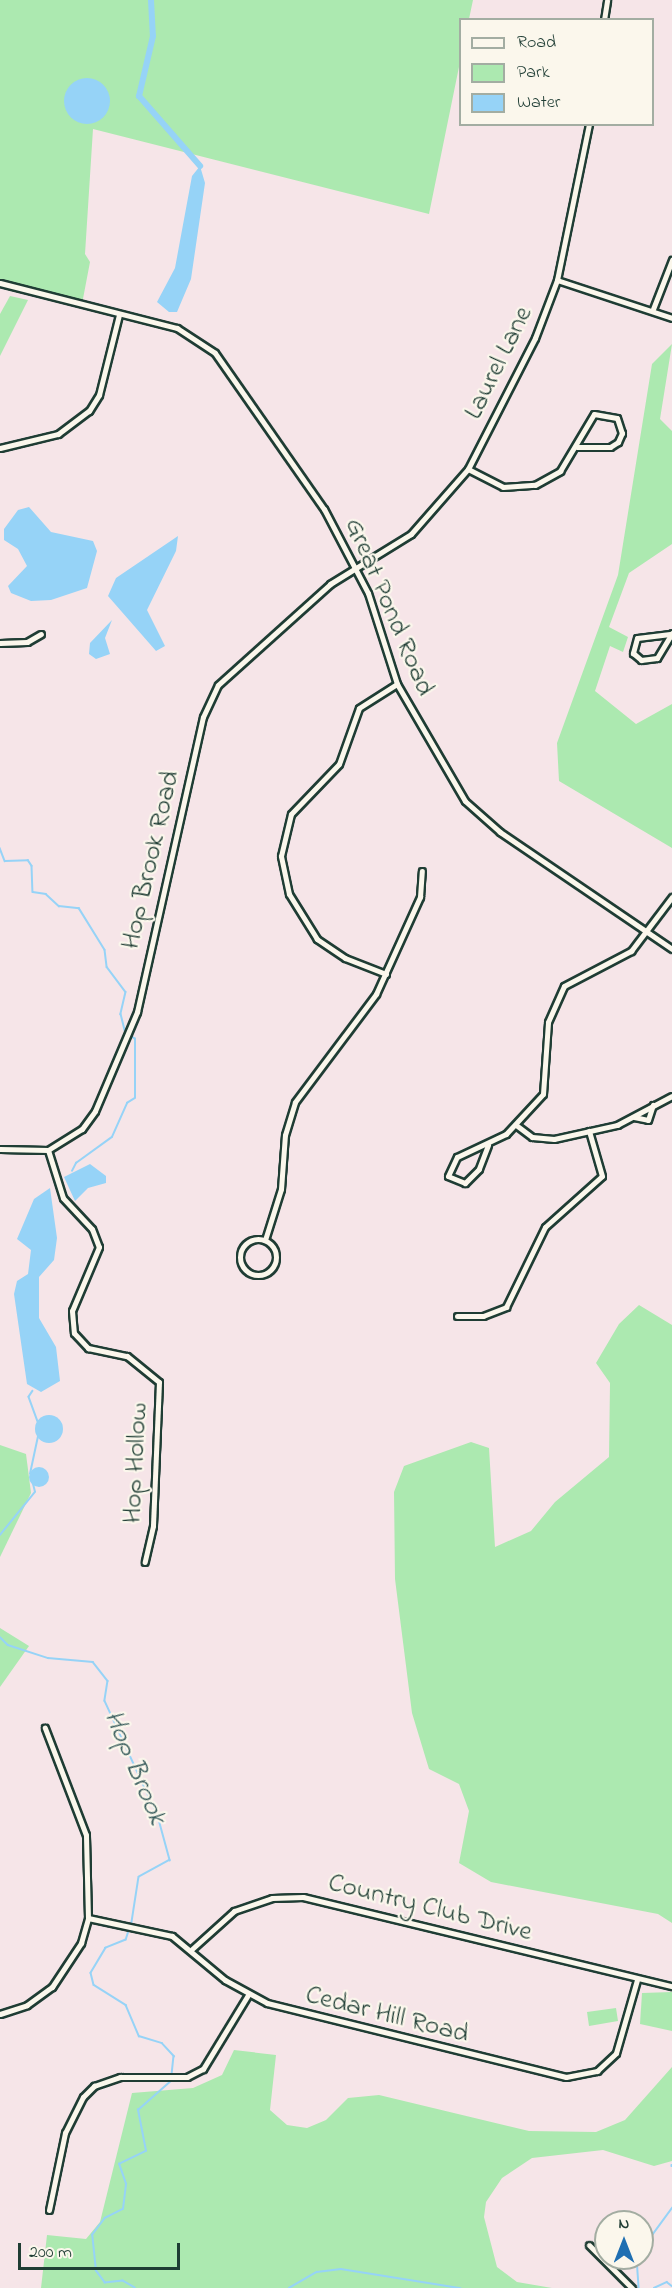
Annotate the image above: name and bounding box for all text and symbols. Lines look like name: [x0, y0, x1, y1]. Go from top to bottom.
legend: [459, 18, 654, 126]
text: Road: [517, 30, 556, 56]
text: Park: [517, 60, 550, 86]
text: Water: [517, 90, 560, 116]
street label: Laurel Lane: [458, 301, 540, 425]
street label: Great Pond Road: [337, 513, 441, 701]
street label: Hop Brook Road: [115, 768, 187, 952]
street label: Hop Hollow: [117, 1402, 155, 1524]
water label: Hop Brook: [95, 1706, 173, 1830]
street label: Country Club Drive: [325, 1867, 535, 1949]
street label: Cedar Hill Road: [302, 1979, 472, 2051]
north arrow: [594, 2210, 654, 2270]
text: N: [619, 2212, 629, 2236]
scale bar: [21, 2231, 183, 2269]
text: 200 m: [29, 2240, 72, 2266]

